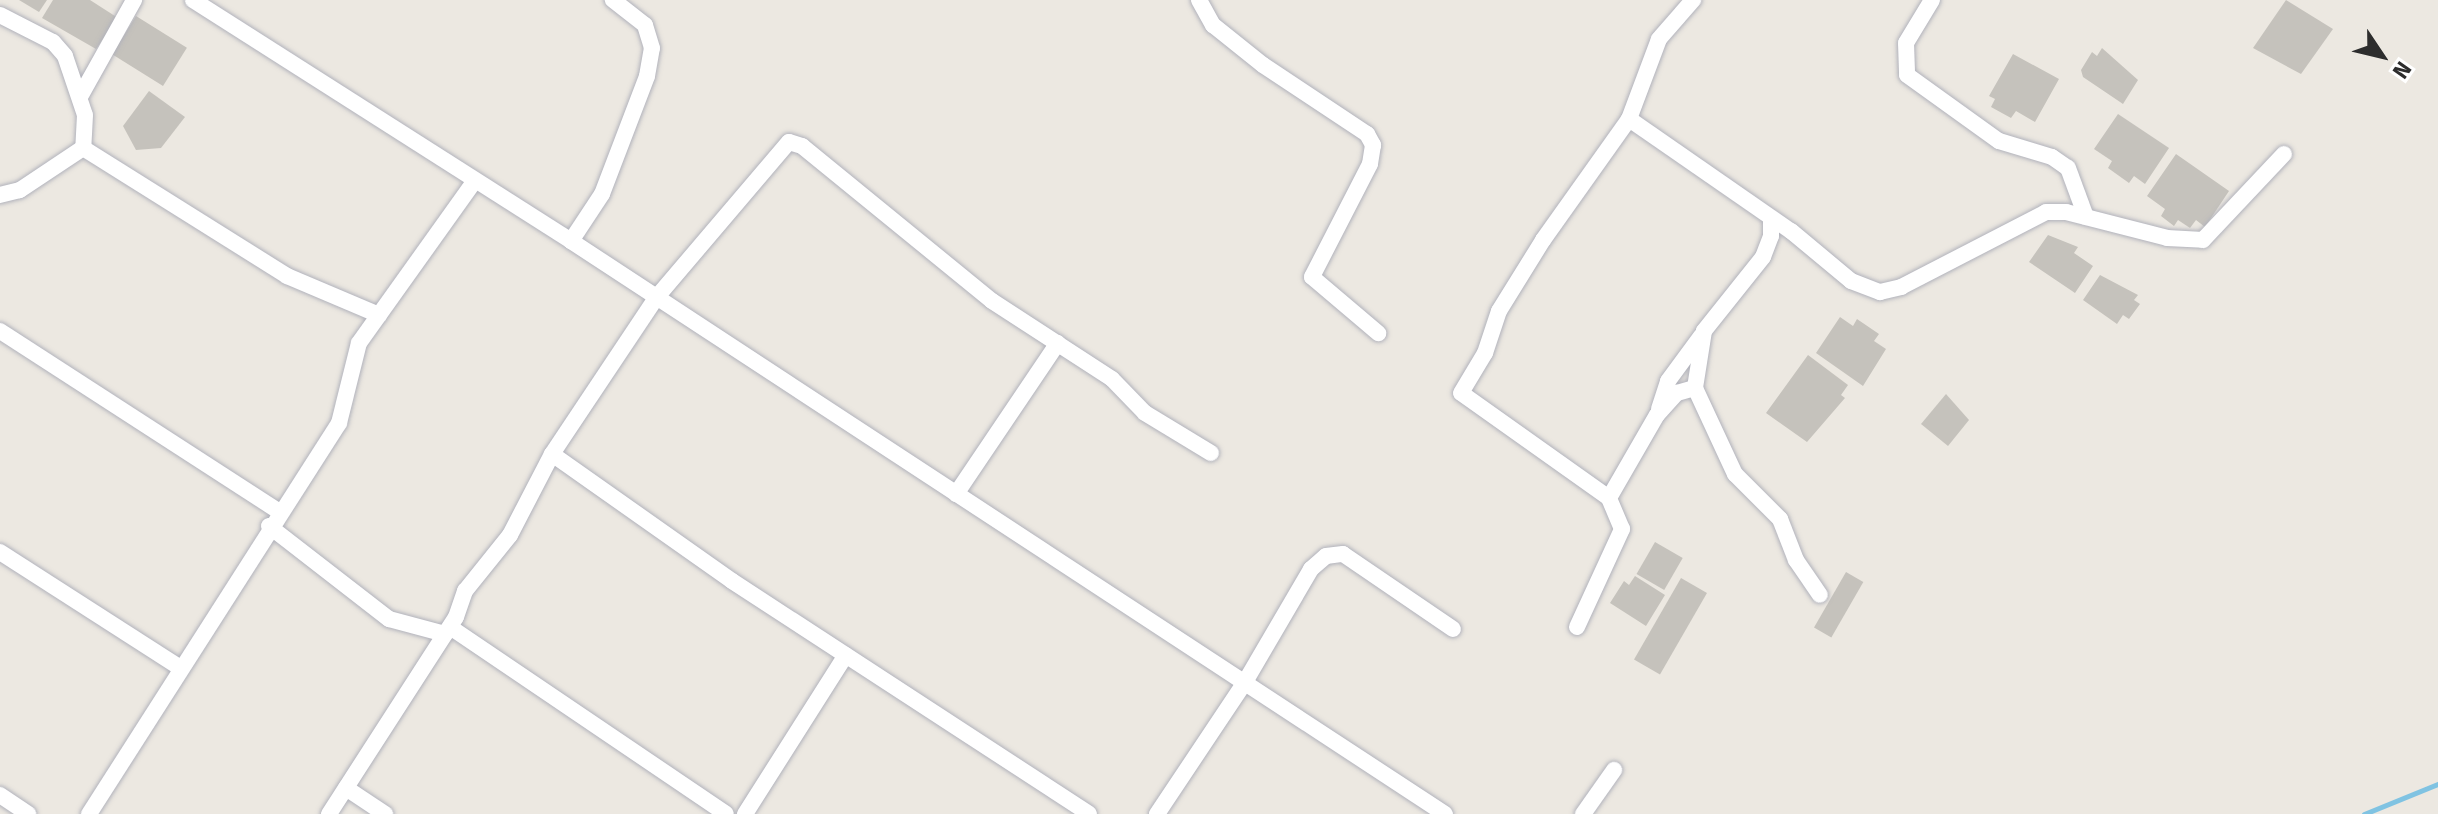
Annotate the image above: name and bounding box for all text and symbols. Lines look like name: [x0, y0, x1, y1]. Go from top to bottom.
north arrow: [2342, 16, 2422, 96]
text: N: [2387, 56, 2417, 84]

